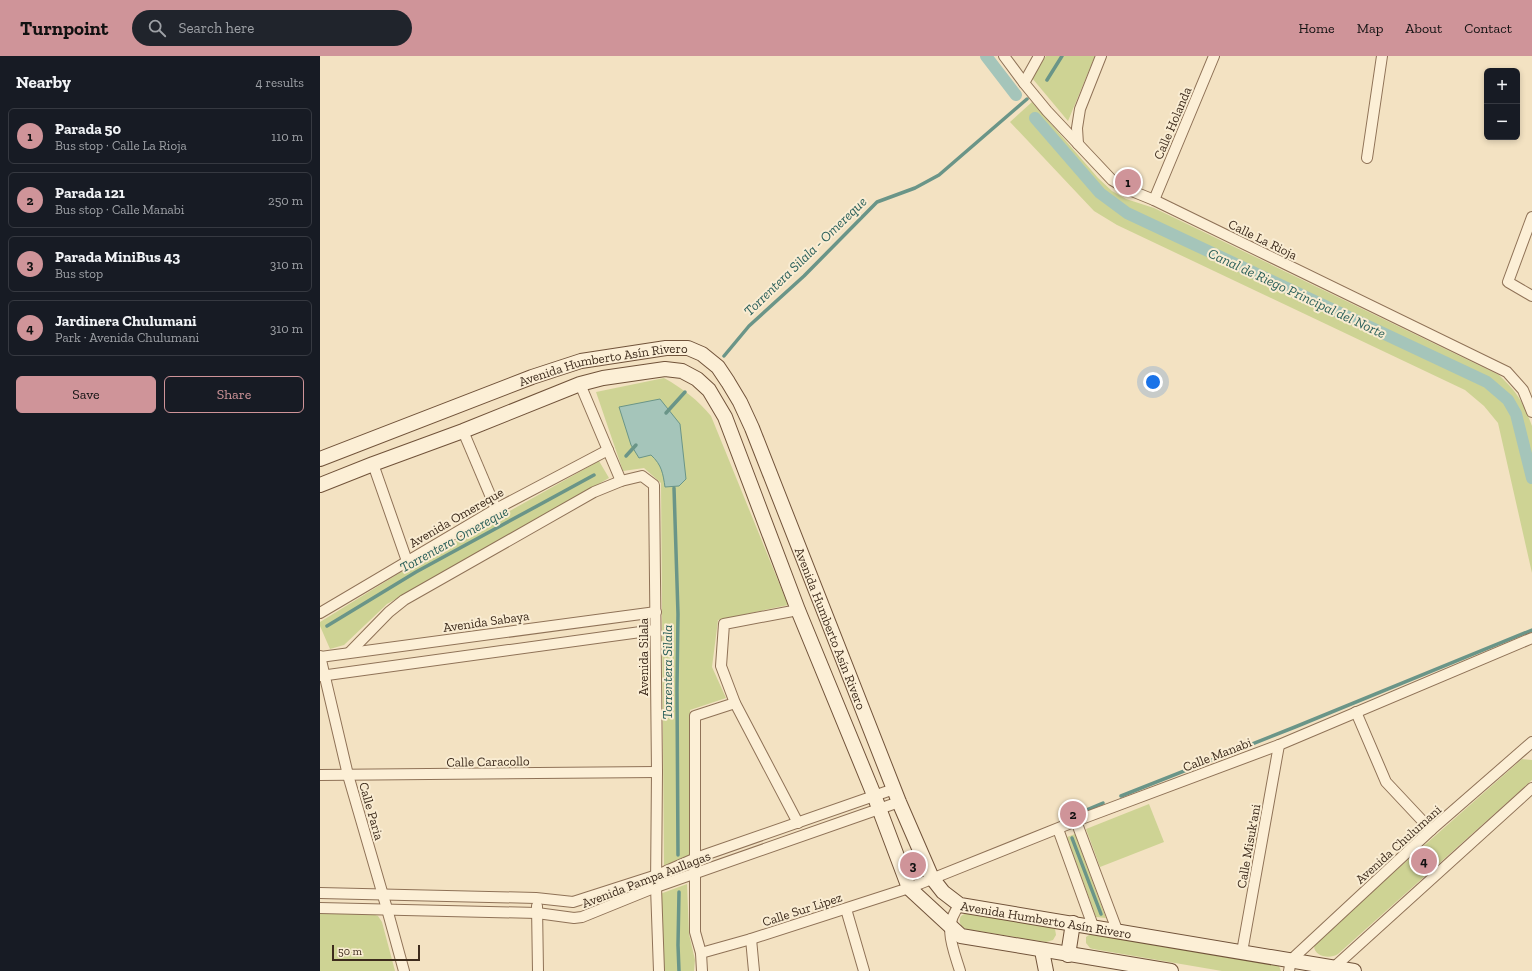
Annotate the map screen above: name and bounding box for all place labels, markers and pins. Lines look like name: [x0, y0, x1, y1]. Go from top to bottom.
pin: 1: [1115, 167, 1141, 197]
pin: 2: [1060, 799, 1086, 829]
pin: 4: [1411, 846, 1437, 876]
pin: 3: [900, 850, 926, 880]

